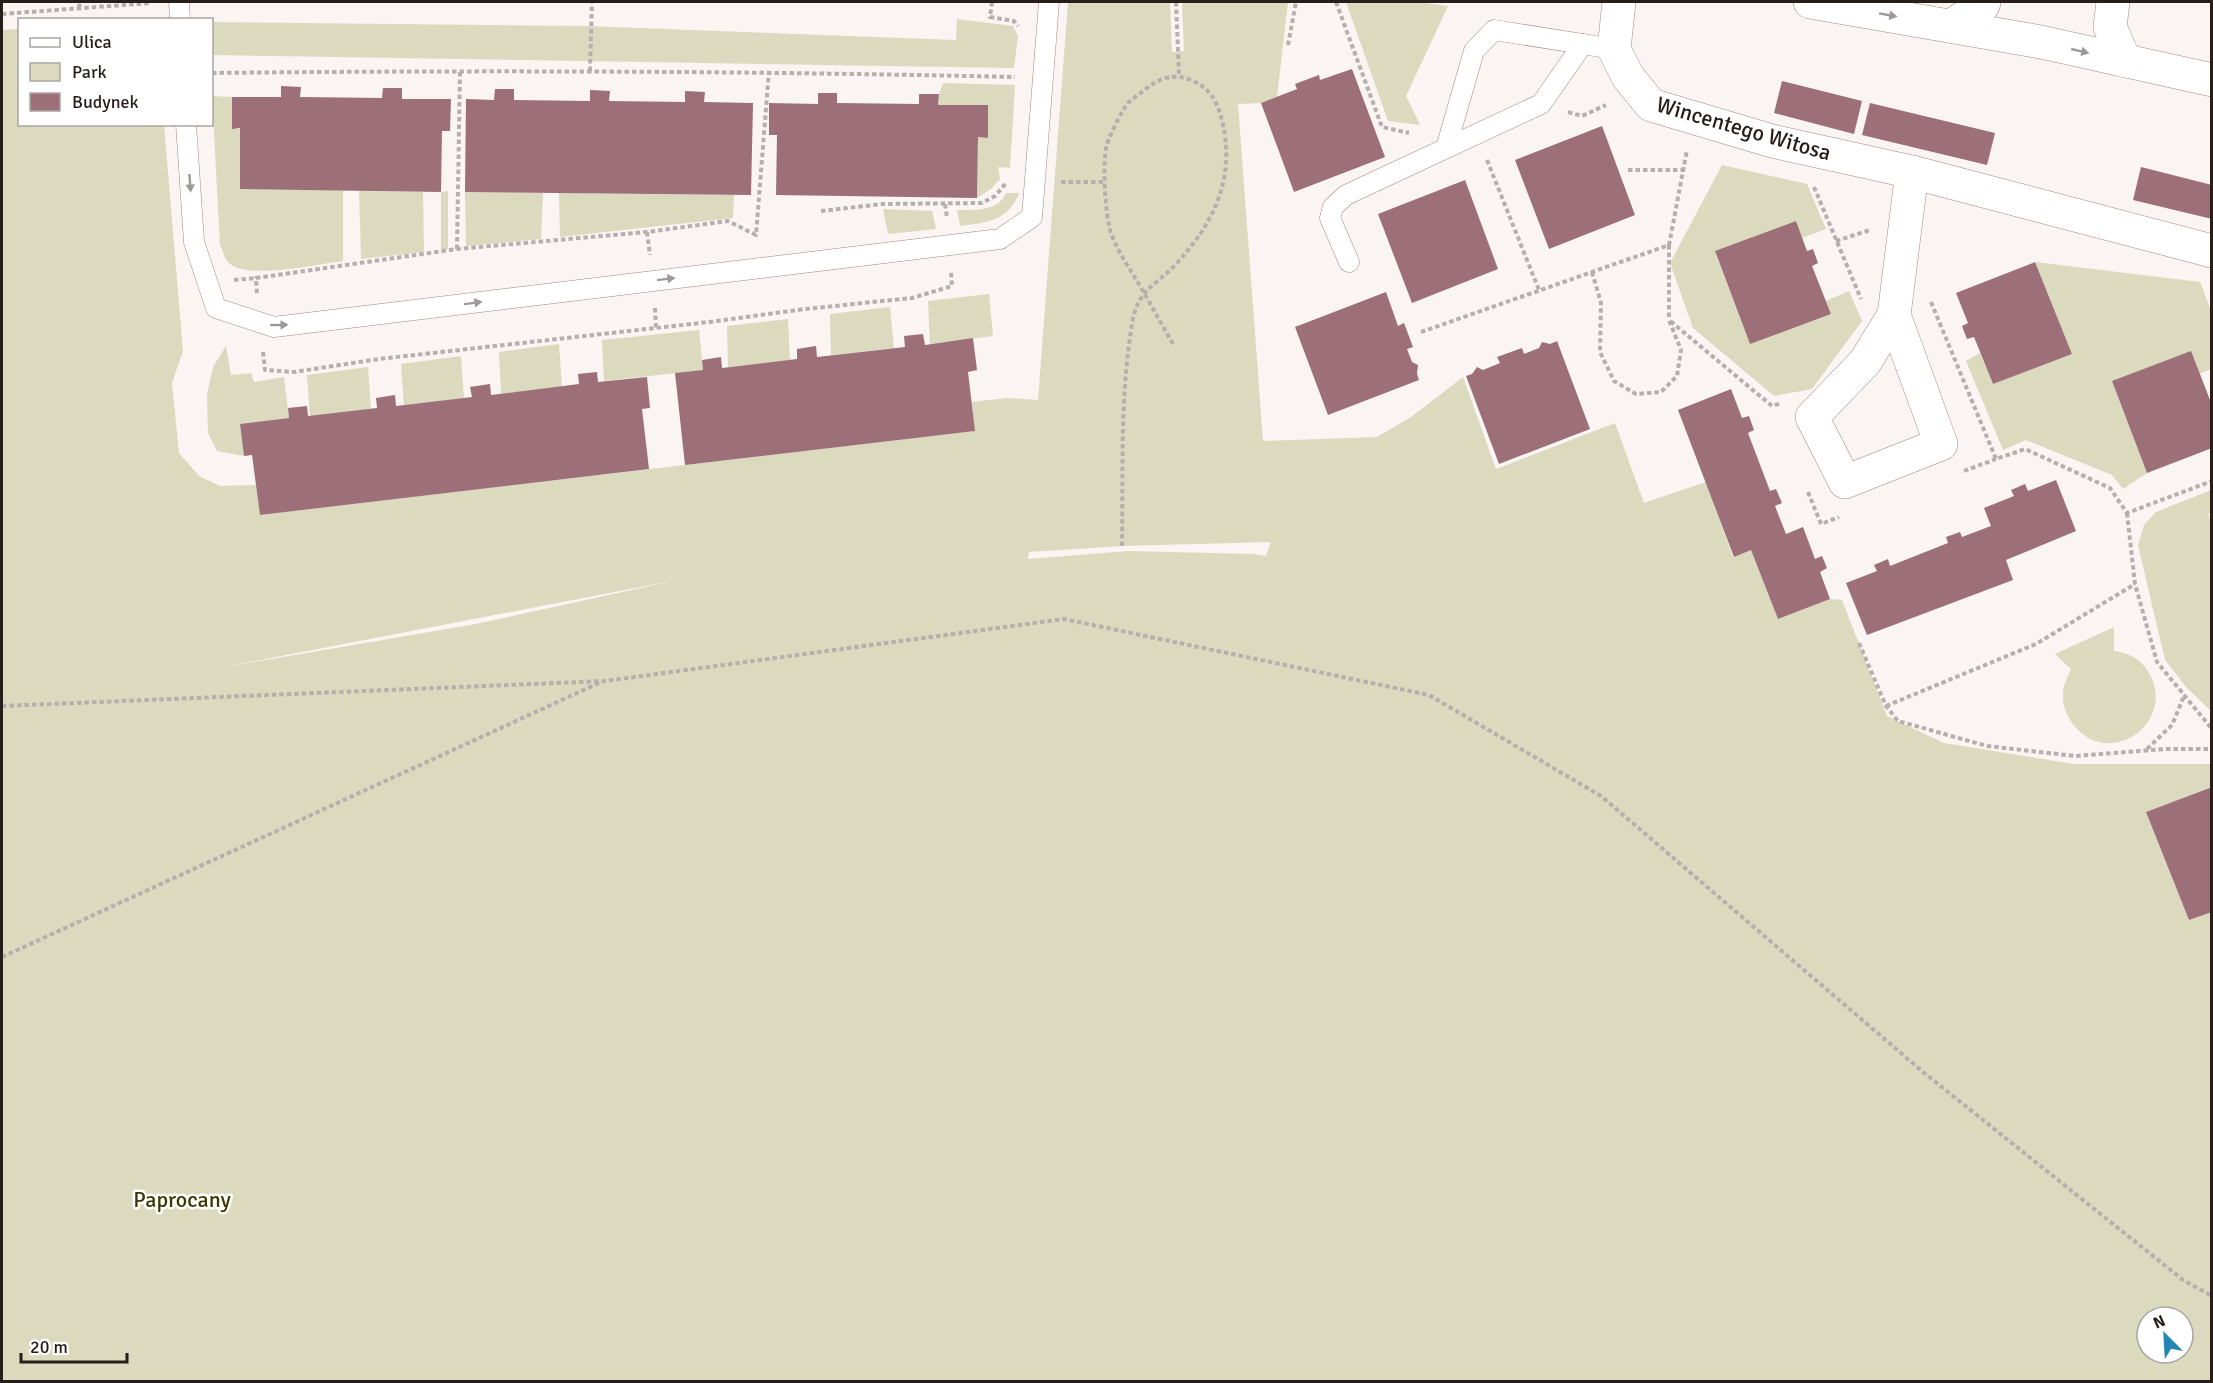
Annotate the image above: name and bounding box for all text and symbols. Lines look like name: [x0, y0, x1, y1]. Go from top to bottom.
one-way arrow: [1879, 11, 1898, 20]
legend: [18, 18, 213, 126]
text: Ulica: [72, 31, 112, 53]
one-way arrow: [2071, 46, 2089, 56]
text: Park: [72, 61, 107, 83]
text: Budynek: [72, 91, 139, 113]
street label: Wincentego Witosa: [1653, 91, 1834, 166]
one-way arrow: [185, 173, 195, 192]
one-way arrow: [657, 274, 676, 283]
one-way arrow: [463, 298, 482, 307]
one-way arrow: [270, 320, 289, 330]
park label: Paprocany: [133, 1186, 231, 1213]
north arrow: [2135, 1305, 2195, 1365]
text: N: [2150, 1311, 2168, 1334]
scale bar: [21, 1326, 128, 1364]
text: 20 m: [30, 1336, 68, 1358]

